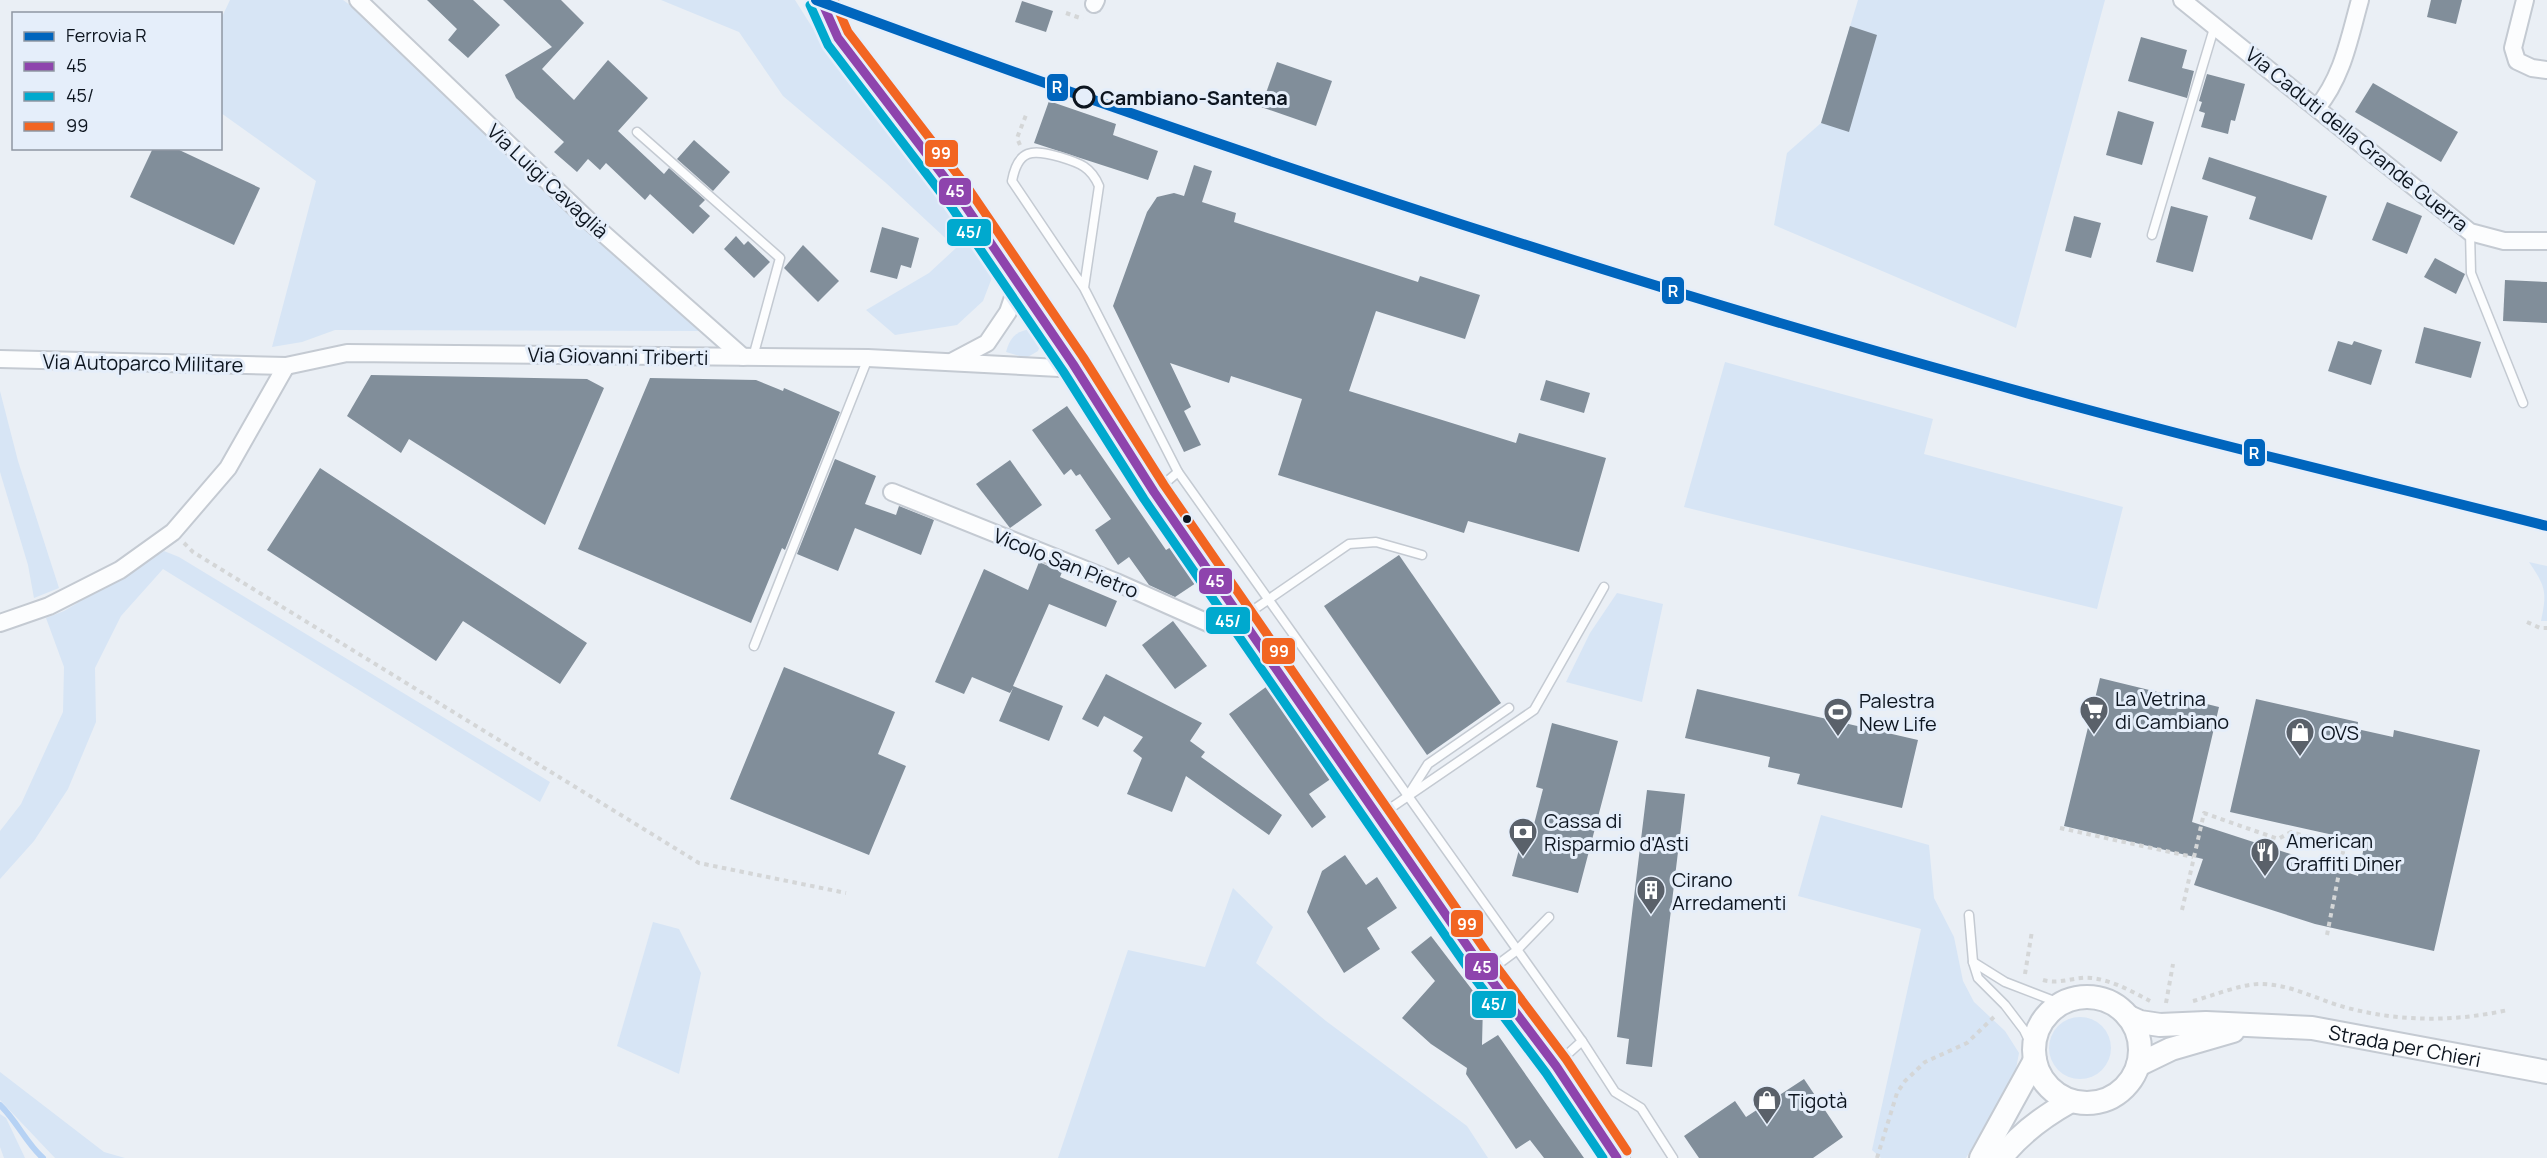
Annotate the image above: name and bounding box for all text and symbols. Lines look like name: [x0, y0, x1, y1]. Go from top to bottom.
legend: [12, 12, 222, 150]
text: Ferrovia R: [66, 23, 147, 47]
street label: Via Caduti della Grande Guerra: [2240, 41, 2474, 237]
text: 45: [66, 53, 87, 77]
line badge: R: [1046, 73, 1069, 102]
text: R: [1052, 76, 1062, 98]
text: 45/: [66, 83, 94, 107]
place label: Cambiano-Santena: [1100, 84, 1288, 111]
marker: Cambiano-Santena: [1073, 86, 1095, 108]
text: 99: [66, 113, 88, 137]
street label: Via Luigi Cavaglià: [481, 118, 615, 244]
line badge: 99: [924, 139, 959, 168]
text: 99: [931, 142, 951, 164]
line badge: 45: [938, 177, 972, 206]
text: 45: [945, 180, 965, 202]
line badge: 45/: [946, 218, 992, 247]
text: 45/: [956, 221, 982, 243]
line badge: R: [1661, 276, 1685, 305]
text: R: [1668, 280, 1678, 302]
street label: Via Giovanni Triberti: [527, 341, 709, 371]
street label: Via Autoparco Militare: [42, 348, 244, 378]
line badge: R: [2243, 438, 2266, 467]
text: R: [2249, 442, 2259, 464]
unlabelled marker: [1181, 513, 1193, 525]
street label: Vicolo San Pietro: [990, 522, 1143, 604]
line badge: 45: [1198, 567, 1233, 595]
text: 45: [1205, 570, 1225, 592]
line badge: 45/: [1205, 606, 1251, 635]
text: 45/: [1215, 610, 1241, 632]
line badge: 99: [1261, 637, 1296, 665]
text: 99: [1269, 640, 1289, 662]
place label: La Vetrina di Cambiano: [2115, 685, 2229, 735]
place label: Palestra New Life: [1859, 687, 1937, 737]
supermarket icon: La Vetrina di Cambiano: [2078, 694, 2110, 736]
sports icon: Palestra New Life: [1822, 696, 1854, 738]
shop icon: OVS: [2284, 716, 2316, 758]
place label: OVS: [2321, 719, 2359, 746]
place label: Cassa di Risparmio d'Asti: [1544, 807, 1689, 857]
bank icon: Cassa di Risparmio d'Asti: [1507, 816, 1539, 858]
place label: American Graffiti Diner: [2286, 827, 2402, 877]
restaurant icon: American Graffiti Diner: [2249, 836, 2281, 878]
place label: Cirano Arredamenti: [1672, 866, 1786, 916]
building icon: Cirano Arredamenti: [1635, 874, 1667, 916]
line badge: 99: [1450, 909, 1484, 938]
text: 99: [1457, 913, 1477, 935]
line badge: 45: [1464, 952, 1499, 981]
text: 45: [1472, 956, 1492, 978]
line badge: 45/: [1471, 990, 1517, 1019]
text: 45/: [1481, 993, 1507, 1015]
street label: Strada per Chieri: [2326, 1018, 2483, 1073]
shop icon: Tigotà: [1751, 1084, 1783, 1126]
place label: Tigotà: [1788, 1087, 1847, 1114]

